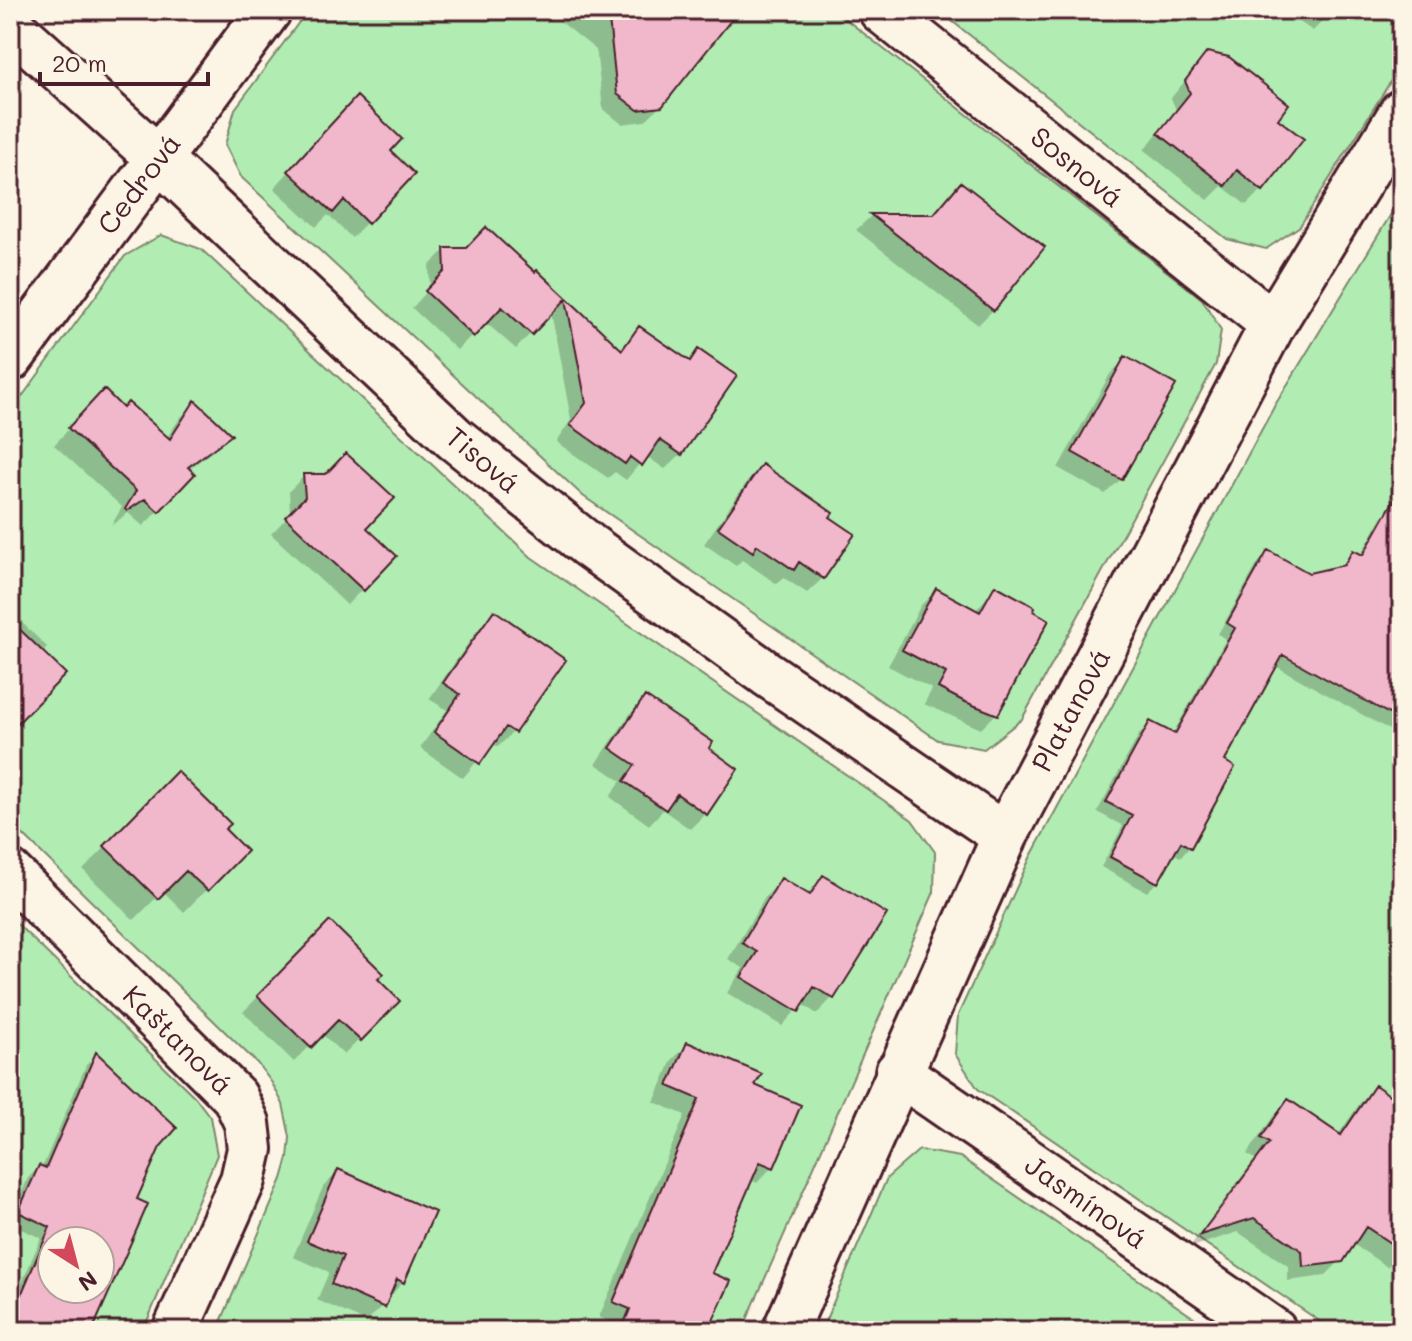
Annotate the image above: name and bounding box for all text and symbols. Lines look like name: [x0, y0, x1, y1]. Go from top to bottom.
scale bar: [40, 36, 208, 86]
text: 20 m: [52, 47, 107, 78]
street label: Sosnová: [1024, 118, 1131, 215]
street label: Cedrová: [89, 126, 188, 241]
street label: Tisová: [439, 418, 528, 501]
street label: Platanová: [1023, 642, 1118, 777]
street label: Kaštanová: [116, 977, 241, 1102]
street label: Jasmínová: [1019, 1146, 1155, 1256]
north arrow: [36, 1225, 116, 1305]
text: N: [73, 1265, 103, 1298]

